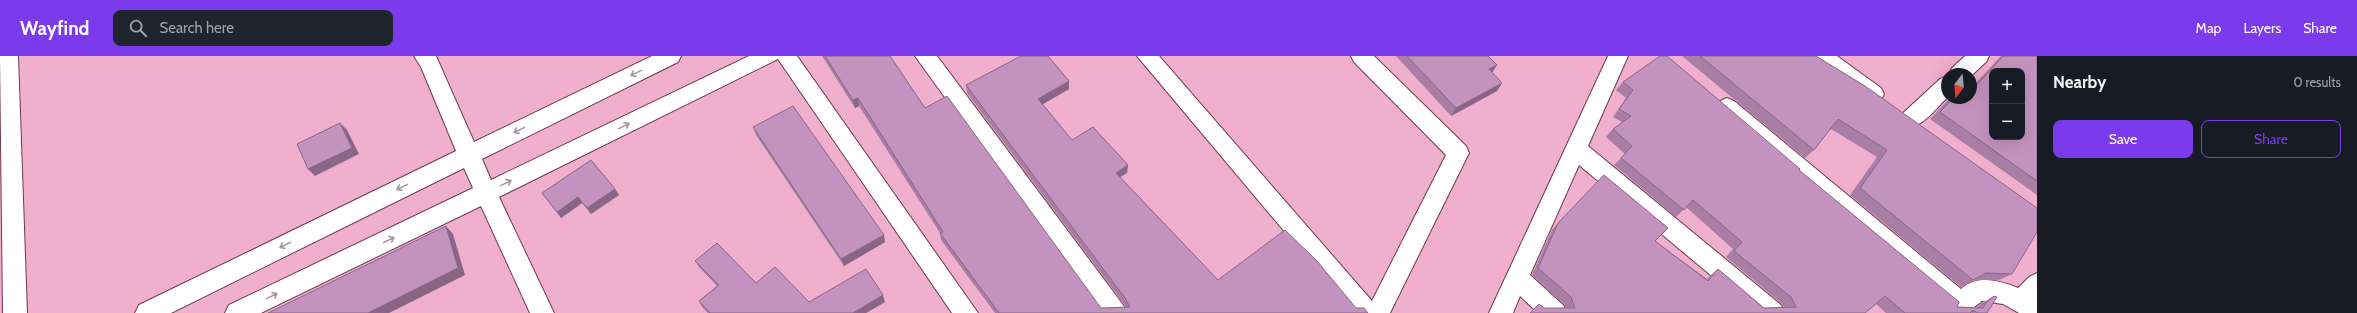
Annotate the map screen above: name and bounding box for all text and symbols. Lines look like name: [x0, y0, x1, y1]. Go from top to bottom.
search box: [113, 10, 393, 46]
text: Wayfind: [20, 17, 89, 40]
icon: search: [127, 17, 149, 39]
text: Search here: [159, 19, 234, 37]
text: Map: [2196, 19, 2221, 37]
text: Layers: [2243, 19, 2281, 37]
text: Share: [2303, 19, 2337, 37]
north arrow: [1941, 68, 1977, 104]
map controls: [1989, 68, 2025, 140]
button: +: [1989, 68, 2025, 104]
one-way arrow: [630, 70, 642, 77]
text: Nearby: [2053, 72, 2106, 92]
text: 0 results: [2293, 74, 2341, 90]
button: −: [1989, 104, 2025, 140]
button: Save: [2053, 120, 2193, 158]
button: Share: [2201, 120, 2341, 158]
one-way arrow: [617, 122, 629, 129]
one-way arrow: [513, 127, 525, 134]
one-way arrow: [500, 179, 512, 186]
one-way arrow: [396, 184, 408, 192]
one-way arrow: [383, 235, 395, 243]
one-way arrow: [280, 241, 292, 249]
one-way arrow: [266, 292, 278, 299]

